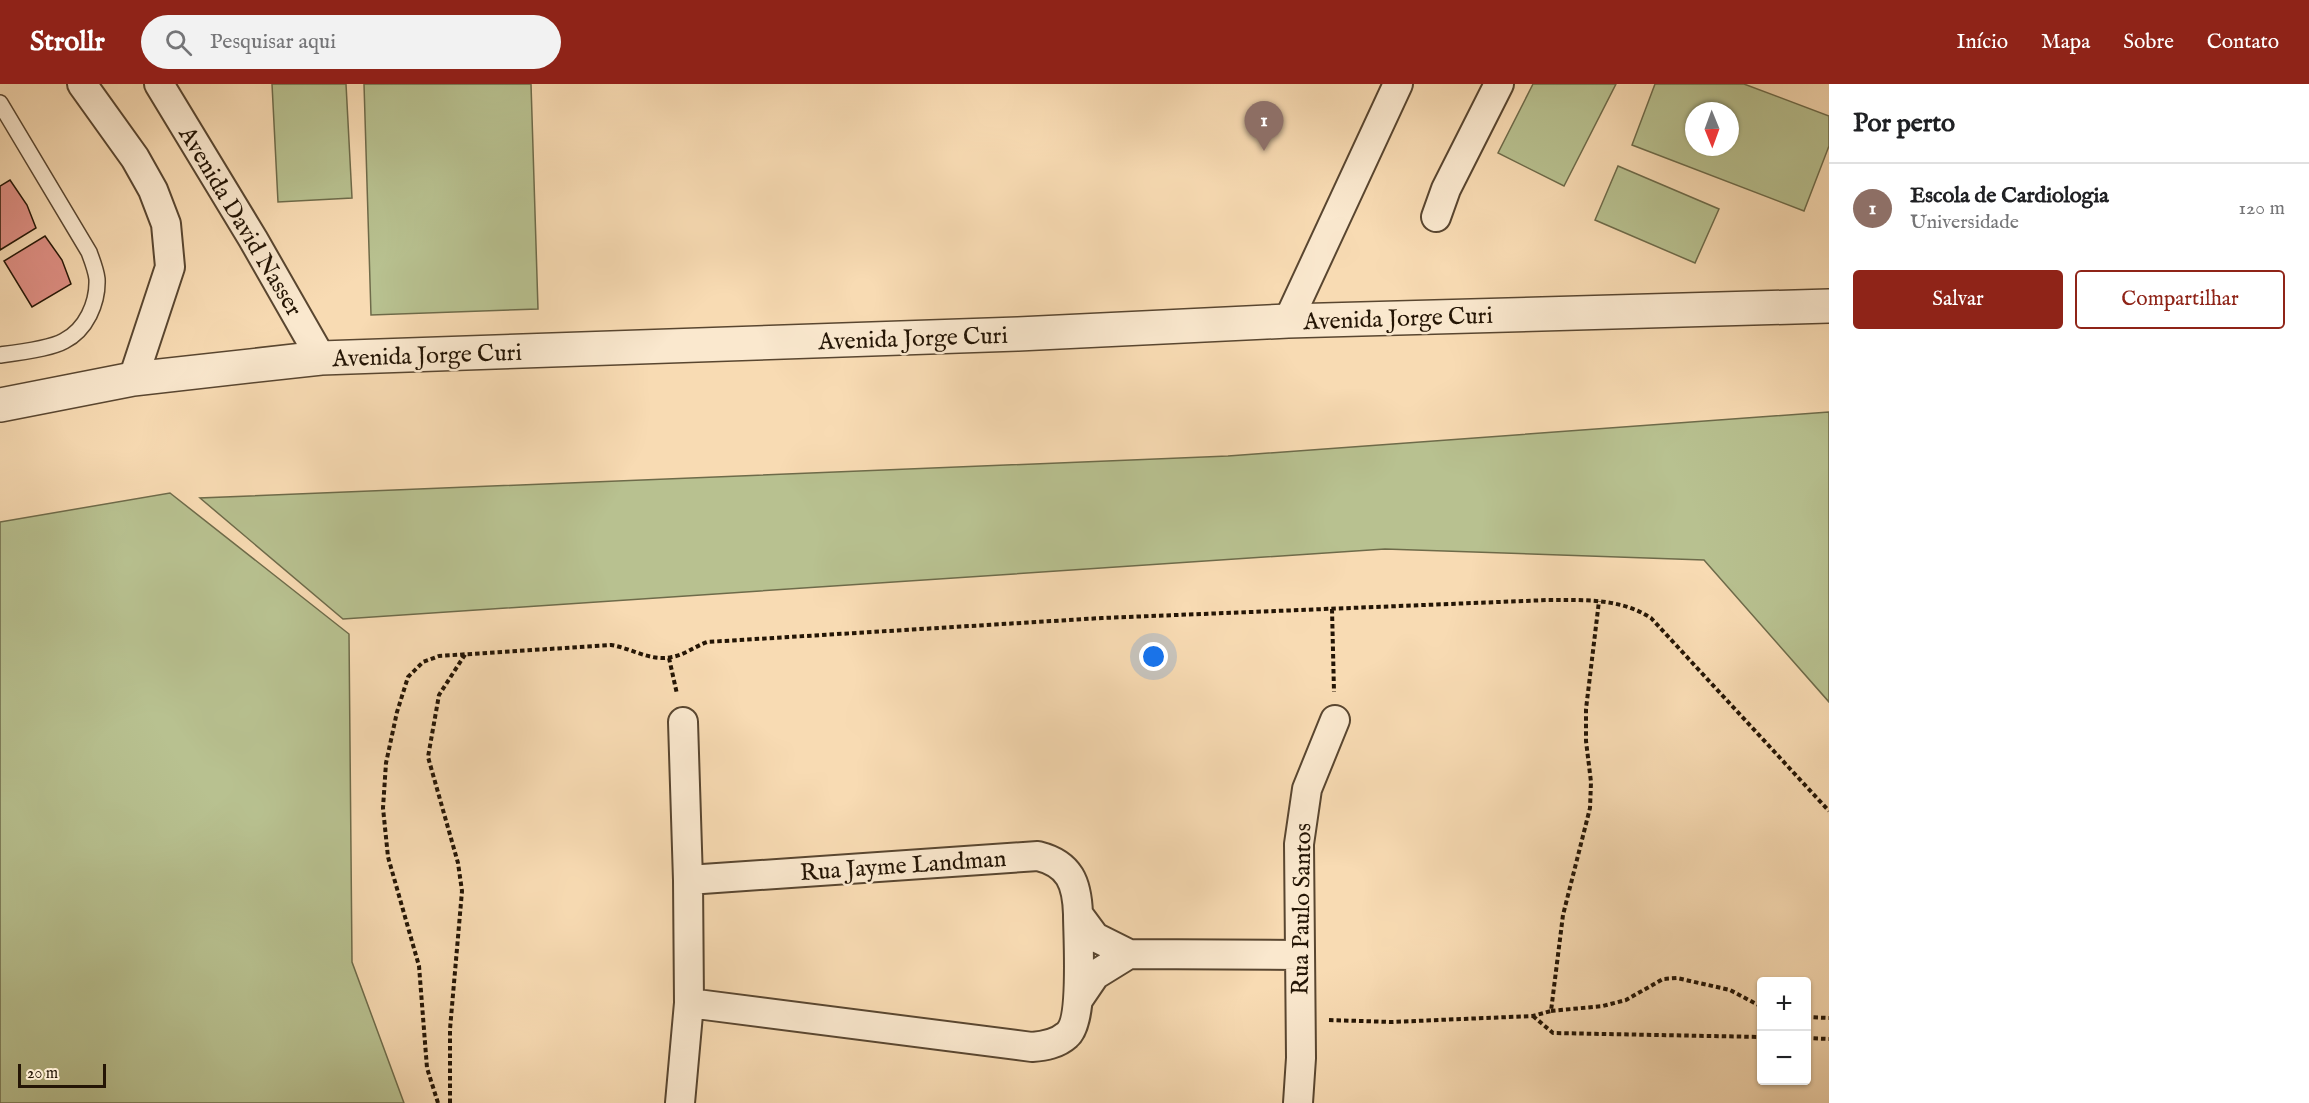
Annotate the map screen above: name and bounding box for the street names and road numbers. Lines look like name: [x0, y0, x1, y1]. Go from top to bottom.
street label: Avenida David Nasser: [170, 120, 309, 323]
street label: Avenida Jorge Curi: [1302, 301, 1493, 338]
street label: Avenida Jorge Curi: [817, 321, 1008, 358]
street label: Avenida Jorge Curi: [331, 338, 522, 375]
street label: Rua Paulo Santos: [1285, 823, 1320, 995]
street label: Rua Jayme Landman: [799, 844, 1008, 889]

